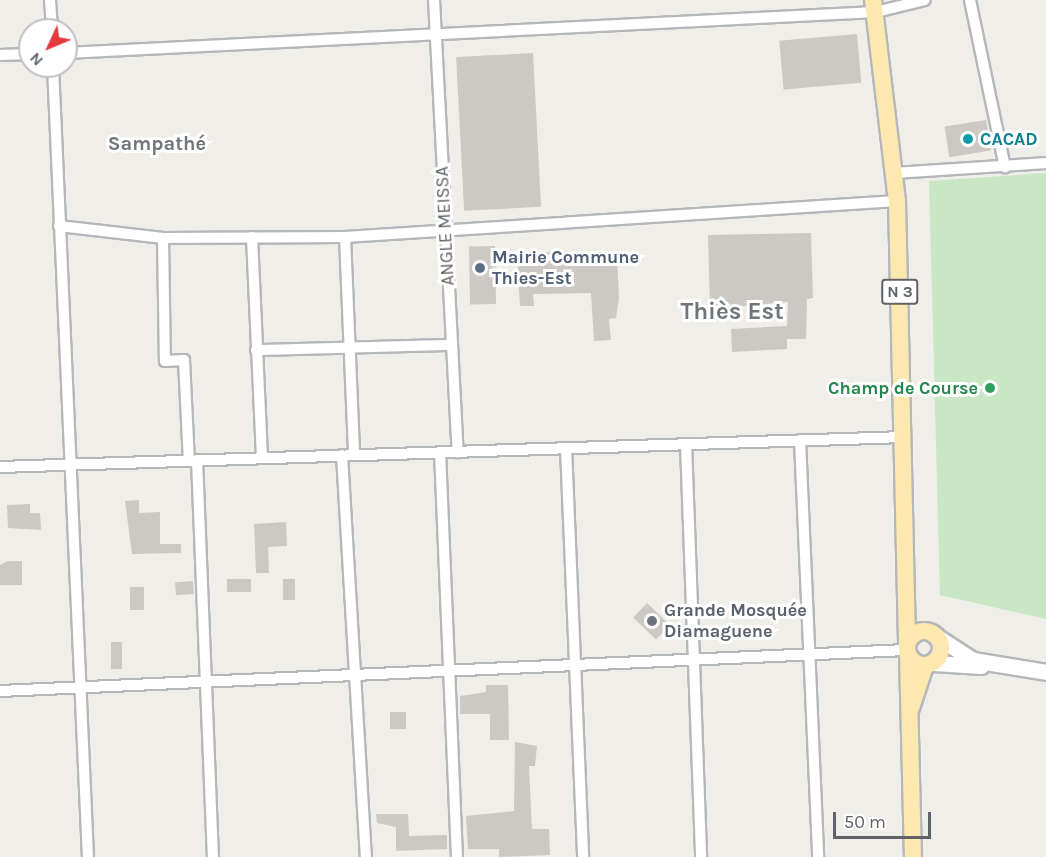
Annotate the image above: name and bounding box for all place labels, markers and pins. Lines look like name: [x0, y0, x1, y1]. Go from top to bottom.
place label: CACAD: [980, 128, 1038, 150]
marker: CACAD: [961, 132, 975, 146]
place label: Mairie Commune Thies-Est: [492, 247, 639, 290]
marker: Mairie Commune Thies-Est: [473, 261, 487, 275]
place label: Champ de Course: [828, 377, 978, 399]
marker: Champ de Course: [983, 381, 997, 395]
place label: Grande Mosquée Diamaguene: [664, 600, 807, 642]
marker: Grande Mosquée Diamaguene: [645, 614, 659, 628]

